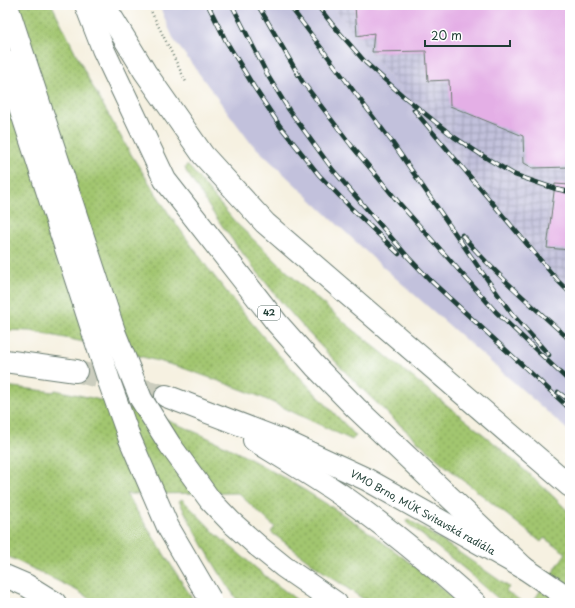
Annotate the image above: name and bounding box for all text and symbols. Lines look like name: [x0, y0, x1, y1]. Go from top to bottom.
scale bar: [425, 22, 510, 48]
text: 20 m: [431, 26, 462, 44]
road number: 42: [258, 306, 280, 320]
street label: VMO Brno, MÚK Svitavská radiála: [348, 465, 499, 558]

